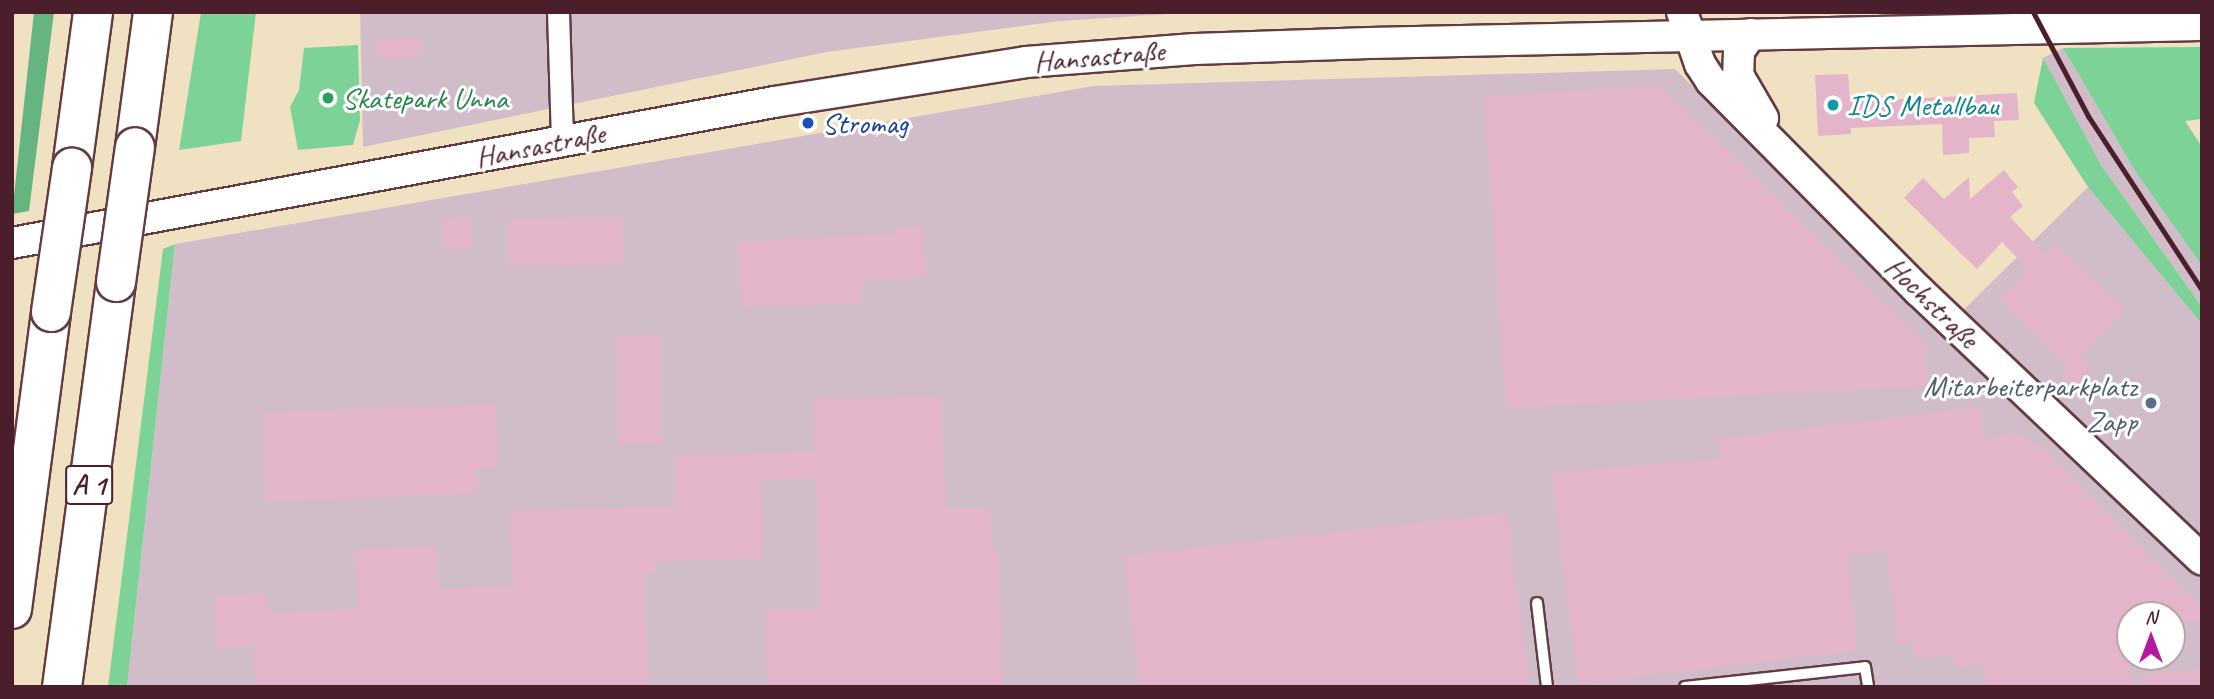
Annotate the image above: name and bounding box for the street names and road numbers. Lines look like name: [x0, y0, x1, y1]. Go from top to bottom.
street label: Hansastraße: [1032, 32, 1166, 80]
street label: Hansastraße: [472, 115, 608, 175]
street label: Hochstraße: [1878, 249, 1986, 355]
road number: A 1: [64, 461, 114, 510]

